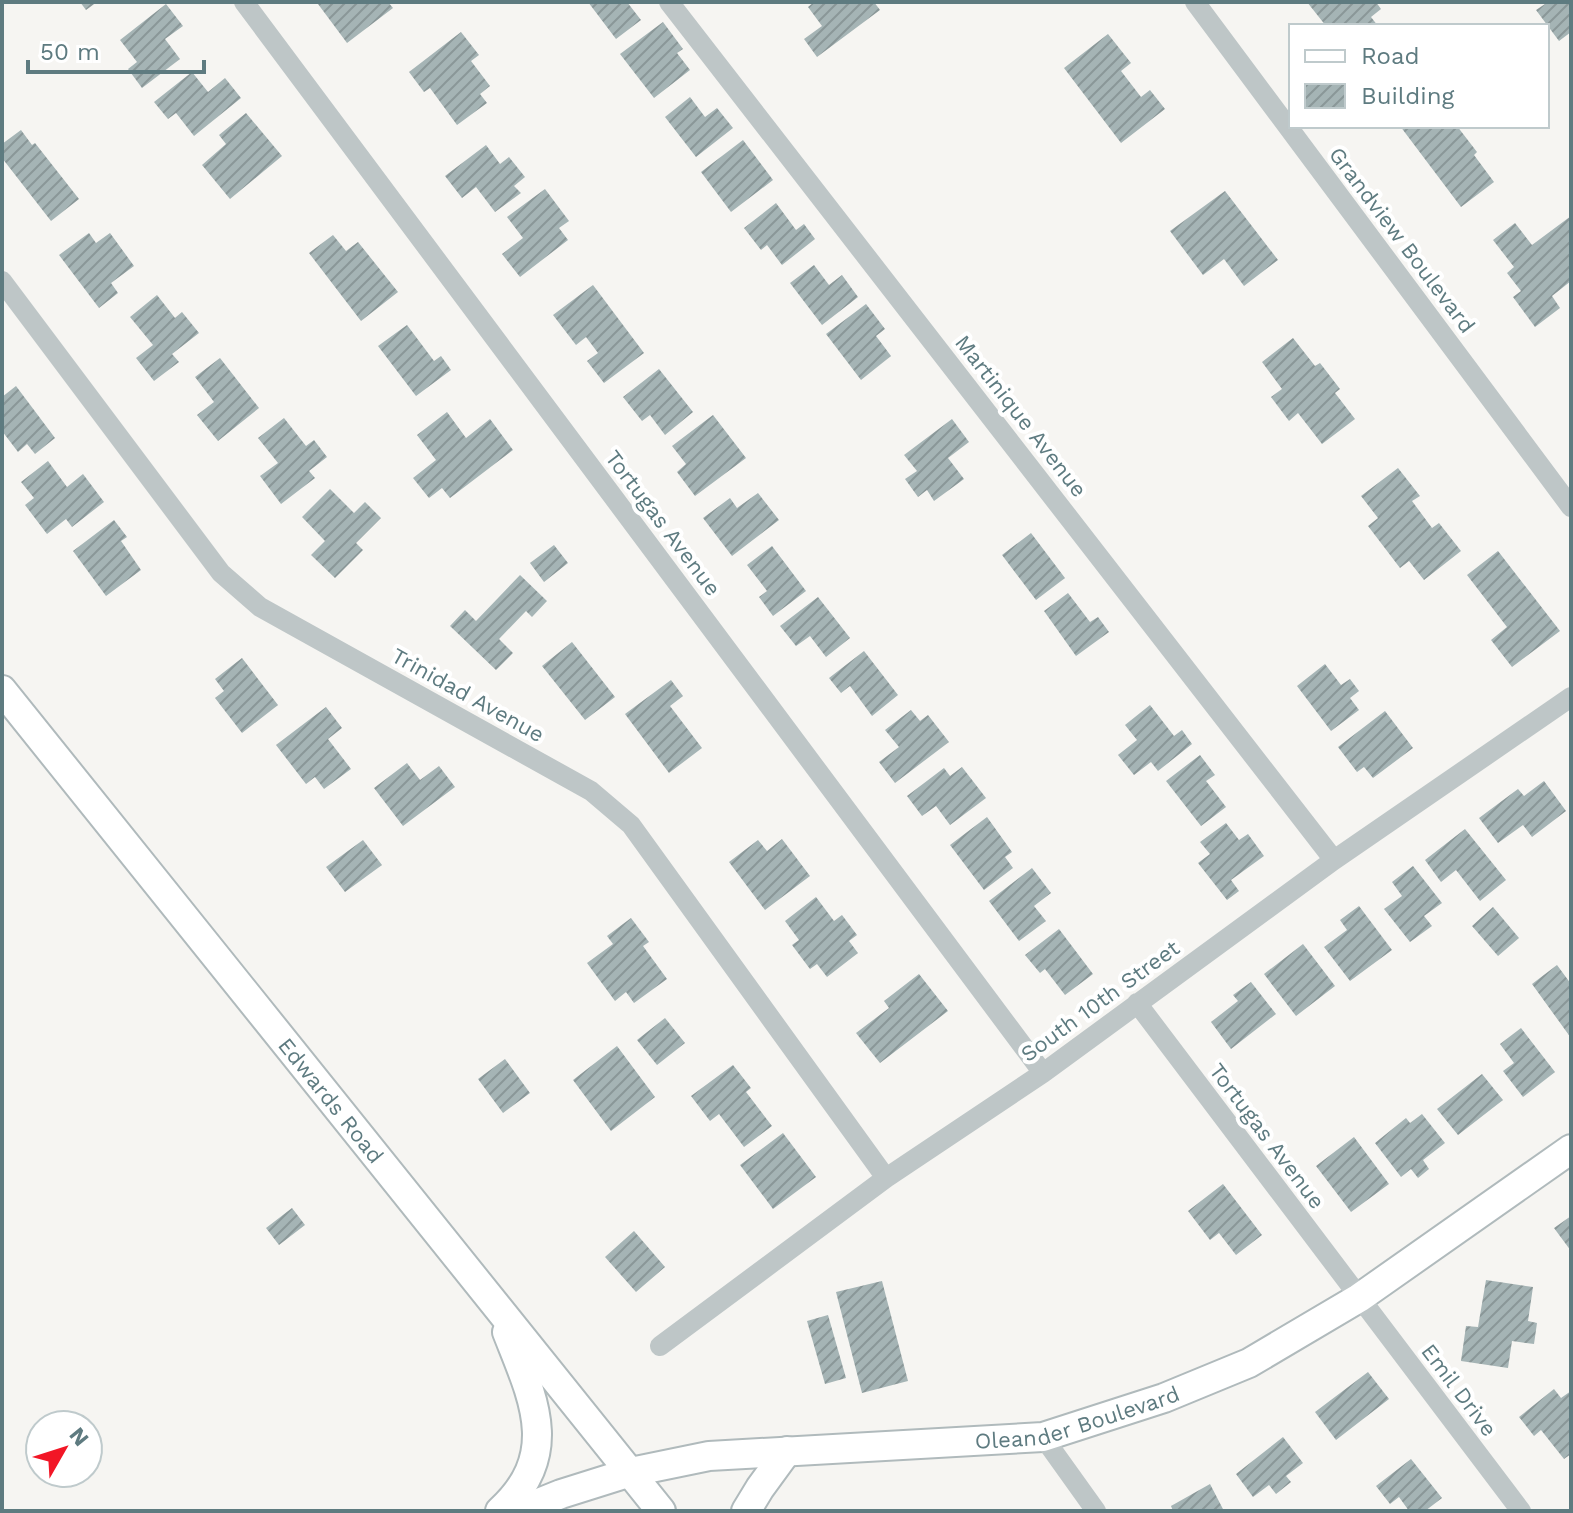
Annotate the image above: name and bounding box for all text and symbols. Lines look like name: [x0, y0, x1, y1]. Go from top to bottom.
scale bar: [28, 24, 204, 74]
legend: [1289, 24, 1549, 128]
text: 50 m: [40, 38, 100, 66]
text: Road: [1361, 42, 1420, 70]
text: Building: [1361, 82, 1454, 110]
street label: Grandview Boulevard: [1324, 142, 1480, 338]
street label: Martinique Avenue: [950, 330, 1092, 502]
street label: Tortugas Avenue: [600, 445, 726, 601]
street label: Trinidad Avenue: [387, 643, 549, 747]
street label: South 10th Street: [1016, 935, 1184, 1067]
street label: Edwards Road: [274, 1033, 389, 1168]
street label: Tortugas Avenue: [1204, 1058, 1330, 1214]
street label: Emil Drive: [1416, 1339, 1502, 1441]
street label: Oleander Boulevard: [974, 1381, 1183, 1453]
north arrow: [24, 1409, 104, 1489]
text: N: [64, 1423, 94, 1451]

